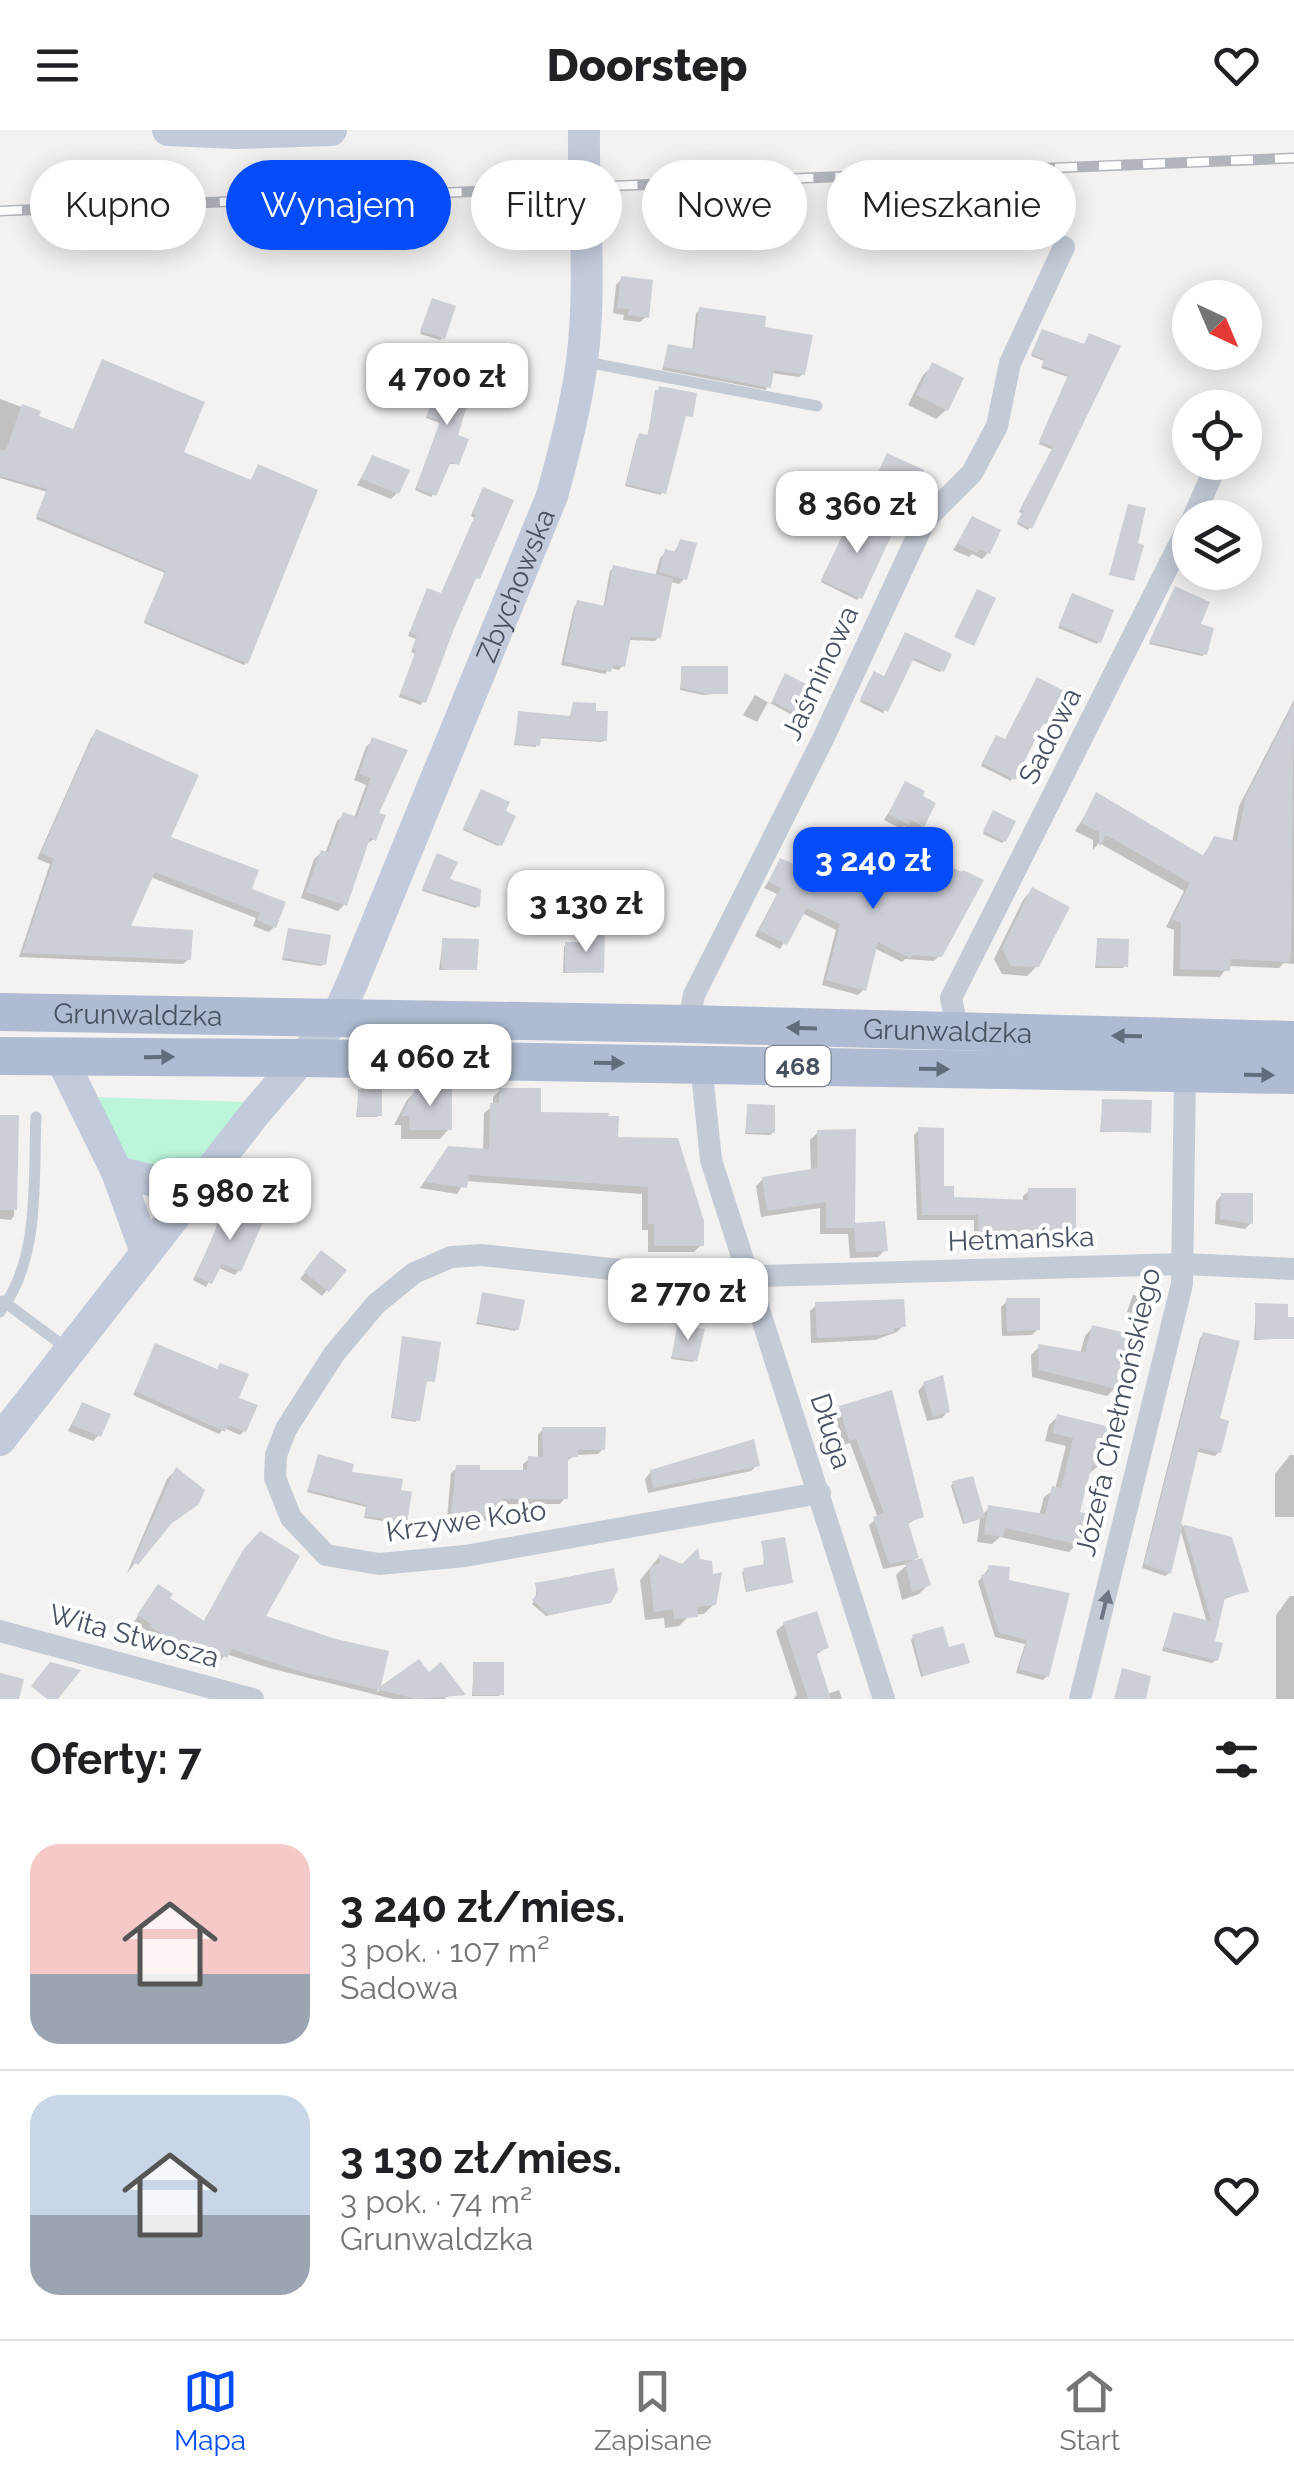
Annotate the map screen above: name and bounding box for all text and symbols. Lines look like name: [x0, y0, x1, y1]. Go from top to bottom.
icon: menu: [30, 38, 85, 93]
icon: heart: [1209, 38, 1264, 93]
text: Doorstep: [546, 39, 748, 92]
chip: Kupno: [30, 160, 206, 250]
chip: Wynajem: [226, 160, 451, 250]
chip: Filtry: [471, 160, 622, 250]
chip: Nowe: [642, 160, 807, 250]
chip: Mieszkanie: [827, 160, 1076, 250]
north arrow: [1172, 280, 1262, 370]
map controls: [1172, 280, 1262, 590]
pin: 4 700 zł: [344, 343, 550, 428]
text: 4 700 zł: [388, 357, 506, 394]
button: locate: [1172, 390, 1262, 480]
pin: 8 360 zł: [754, 471, 960, 556]
text: 8 360 zł: [798, 485, 916, 522]
button: layers: [1172, 500, 1262, 590]
street label: Zbychowska: [469, 504, 562, 667]
street label: Jaśminowa: [775, 601, 865, 745]
street label: Sadowa: [1012, 682, 1088, 790]
pin: 3 240 zł: [770, 827, 976, 912]
text: 3 240 zł: [815, 841, 931, 878]
pin: 3 130 zł: [483, 870, 689, 955]
text: 3 130 zł: [529, 884, 643, 921]
street label: Grunwaldzka: [53, 996, 223, 1032]
street label: Grunwaldzka: [863, 1012, 1033, 1050]
one-way arrow: [785, 1019, 817, 1035]
pin: 4 060 zł: [327, 1024, 533, 1109]
one-way arrow: [1110, 1028, 1142, 1044]
text: 4 060 zł: [370, 1038, 490, 1075]
road number: 468: [766, 1046, 830, 1086]
one-way arrow: [143, 1049, 175, 1065]
one-way arrow: [594, 1055, 626, 1071]
one-way arrow: [918, 1061, 950, 1077]
one-way arrow: [1243, 1067, 1275, 1083]
pin: 5 980 zł: [127, 1158, 333, 1243]
text: 5 980 zł: [171, 1172, 289, 1209]
street label: Hetmańska: [947, 1220, 1095, 1258]
pin: 2 770 zł: [585, 1258, 791, 1343]
street label: Józefa Chełmońskiego: [1069, 1265, 1167, 1559]
text: 2 770 zł: [630, 1272, 746, 1309]
street label: Długa: [803, 1389, 859, 1473]
street label: Krzywe Koło: [384, 1493, 548, 1549]
one-way arrow: [1098, 1589, 1113, 1620]
street label: Wita Stwosza: [45, 1597, 223, 1675]
icon: filters: [1209, 1732, 1264, 1787]
text: Oferty: 7: [30, 1735, 202, 1784]
text: 3 240 zł/mies.: [340, 1883, 625, 1932]
icon: home: [110, 1884, 230, 2004]
icon: heart: [1209, 1917, 1264, 1972]
text: 3 pok. · 107 m²: [340, 1932, 550, 1969]
text: Sadowa: [340, 1969, 458, 2006]
text: 3 130 zł/mies.: [340, 2134, 622, 2183]
icon: home: [110, 2135, 230, 2255]
icon: heart: [1209, 2168, 1264, 2223]
text: 3 pok. · 74 m²: [340, 2183, 532, 2220]
text: Grunwaldzka: [340, 2220, 533, 2257]
tab: Mapa: [174, 2364, 246, 2457]
tab: Zapisane: [594, 2364, 712, 2457]
tab: Start: [1059, 2364, 1120, 2457]

